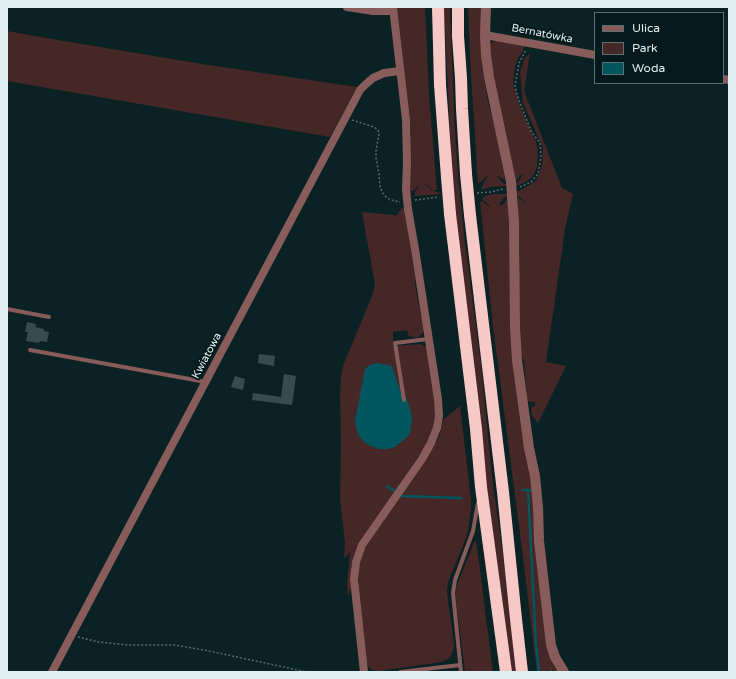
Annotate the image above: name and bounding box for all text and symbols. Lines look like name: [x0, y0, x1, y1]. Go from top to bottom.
legend: [594, 12, 724, 84]
text: Ulica: [632, 21, 660, 35]
street label: Bernatówka: [510, 22, 574, 46]
text: Park: [632, 41, 658, 55]
text: Woda: [632, 61, 665, 75]
street label: Kwiatowa: [189, 331, 225, 381]

